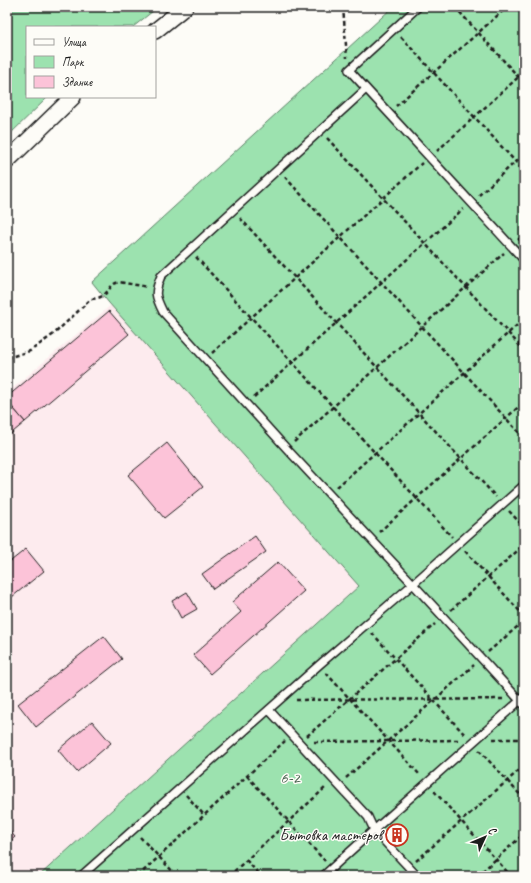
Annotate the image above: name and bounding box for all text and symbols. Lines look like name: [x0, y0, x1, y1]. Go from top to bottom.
legend: [26, 26, 156, 98]
text: Улица: [62, 34, 87, 50]
text: Парк: [62, 54, 85, 70]
text: Здание: [62, 74, 93, 90]
park label: 6-2: [280, 768, 302, 788]
north arrow: [465, 817, 505, 857]
building icon: Бытовка мастеров: [384, 822, 410, 848]
text: С: [485, 823, 500, 838]
place label: Бытовка мастеров: [280, 825, 385, 845]

